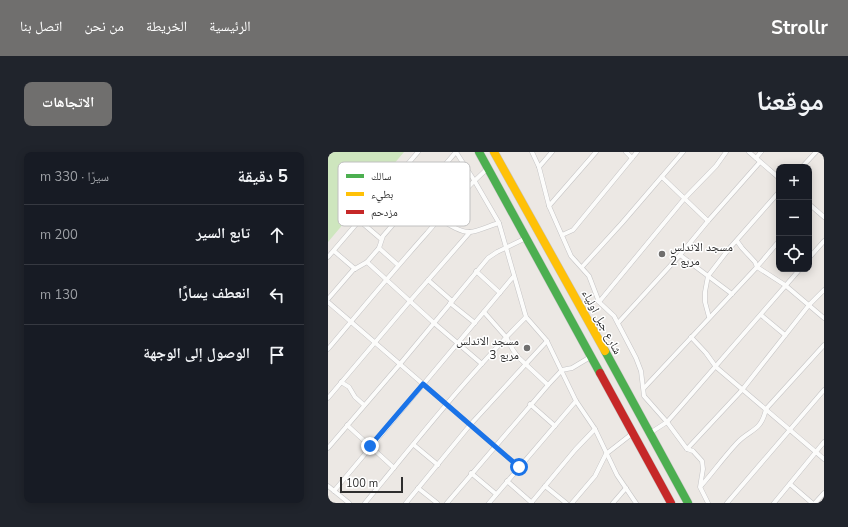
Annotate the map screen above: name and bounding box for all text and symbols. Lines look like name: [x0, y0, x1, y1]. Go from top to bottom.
text: Strollr: [771, 15, 828, 41]
text: اتصل بنا: [20, 17, 62, 36]
text: من نحن: [84, 17, 124, 36]
text: الخريطة: [146, 17, 187, 36]
text: الرئيسية: [209, 17, 251, 36]
button: الاتجاهات: [24, 82, 112, 126]
text: موقعنا: [756, 82, 824, 120]
legend: [338, 162, 470, 226]
map controls: [776, 164, 812, 272]
button: +: [776, 164, 812, 200]
text: 5 دقيقة: [238, 165, 288, 188]
text: سيرًا · 330 m: [40, 168, 109, 186]
text: سالك: [371, 169, 391, 184]
text: بطيء: [371, 187, 393, 203]
button: −: [776, 200, 812, 236]
text: مزدحم: [371, 205, 398, 220]
text: تابع السير: [196, 223, 250, 243]
icon: ahead: [266, 224, 288, 246]
text: 200 m: [40, 226, 78, 244]
button: locate: [776, 236, 812, 272]
place label: مسجد الاندلس مربع 2: [670, 239, 733, 269]
marker: مسجد الاندلس مربع 2: [657, 249, 667, 259]
text: انعطف يسارًا: [178, 283, 250, 303]
icon: left: [266, 284, 288, 306]
text: 130 m: [40, 286, 78, 304]
street label: شارع جبل اولياء: [578, 287, 626, 357]
place label: مسجد الاندلس مربع 3: [456, 333, 519, 363]
text: الوصول إلى الوجهة: [143, 343, 250, 363]
marker: مسجد الاندلس مربع 3: [522, 343, 532, 353]
icon: arrive: [266, 344, 288, 366]
route end: [361, 437, 379, 455]
route start: [510, 458, 528, 476]
scale bar: [340, 475, 403, 494]
text: 100 m: [346, 476, 378, 491]

